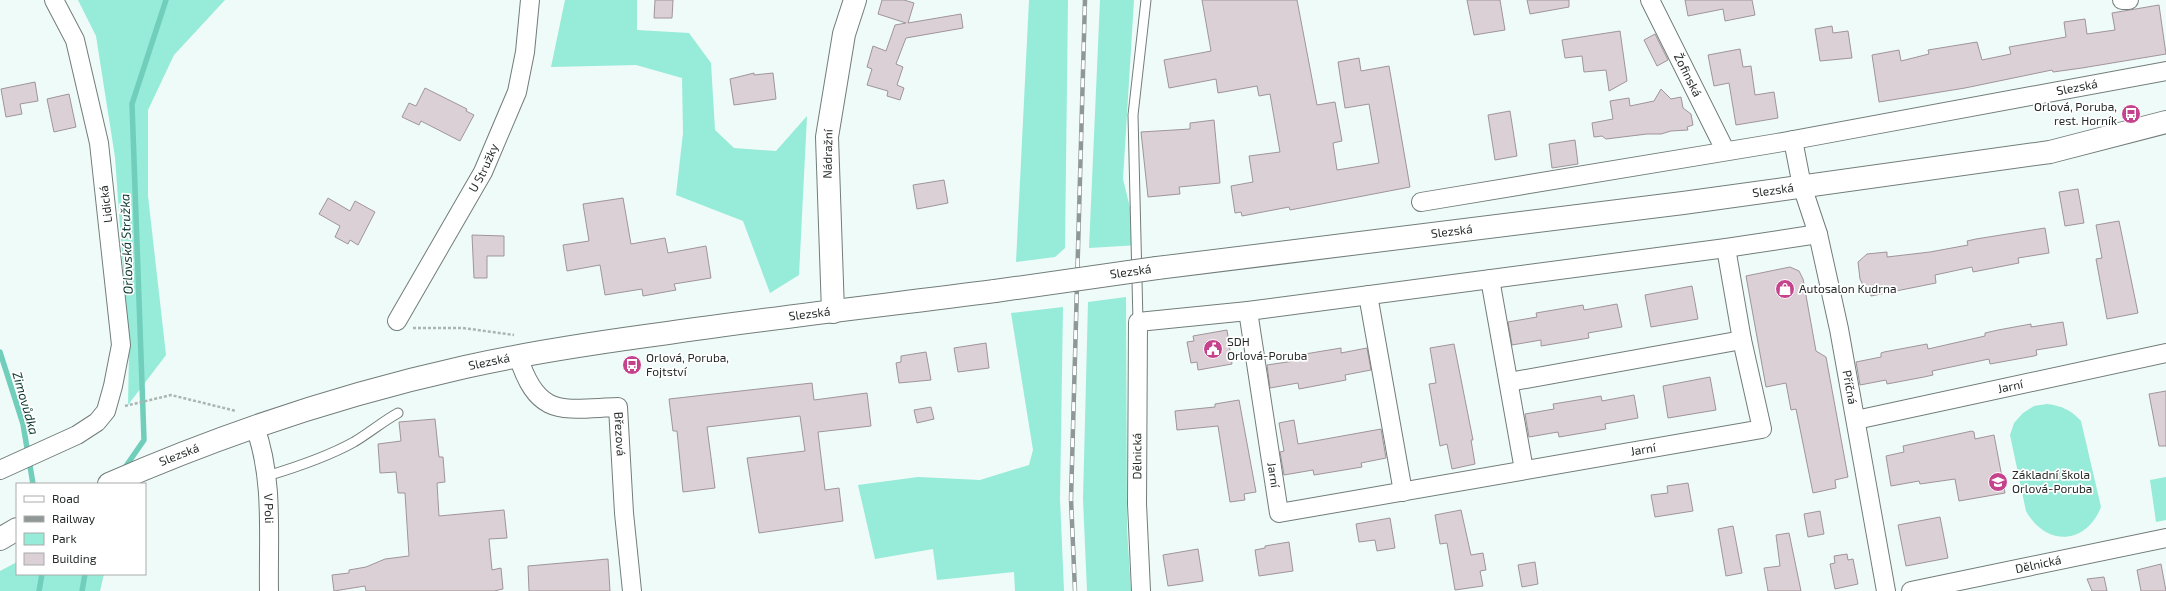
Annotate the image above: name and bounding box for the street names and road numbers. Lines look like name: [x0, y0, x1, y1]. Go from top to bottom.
street label: Žofinská: [1672, 51, 1705, 99]
street label: Slezská: [2055, 76, 2099, 97]
street label: Nádražní: [820, 128, 834, 179]
street label: U Stružky: [465, 141, 501, 194]
street label: Slezská: [1751, 180, 1795, 199]
street label: Lidická: [96, 185, 114, 224]
street label: Slezská: [1430, 221, 1473, 240]
street label: Slezská: [1109, 261, 1152, 281]
street label: Slezská: [788, 303, 831, 323]
street label: Slezská: [467, 350, 511, 372]
street label: Příčná: [1841, 369, 1860, 405]
street label: Jarní: [1996, 376, 2025, 395]
street label: Březová: [612, 411, 629, 456]
street label: Dělnická: [1129, 433, 1143, 479]
street label: Jarní: [1629, 439, 1658, 458]
street label: Slezská: [157, 440, 201, 468]
street label: Jarní: [1265, 461, 1283, 490]
street label: V Poli: [262, 493, 277, 524]
street label: Dělnická: [2014, 552, 2062, 575]

